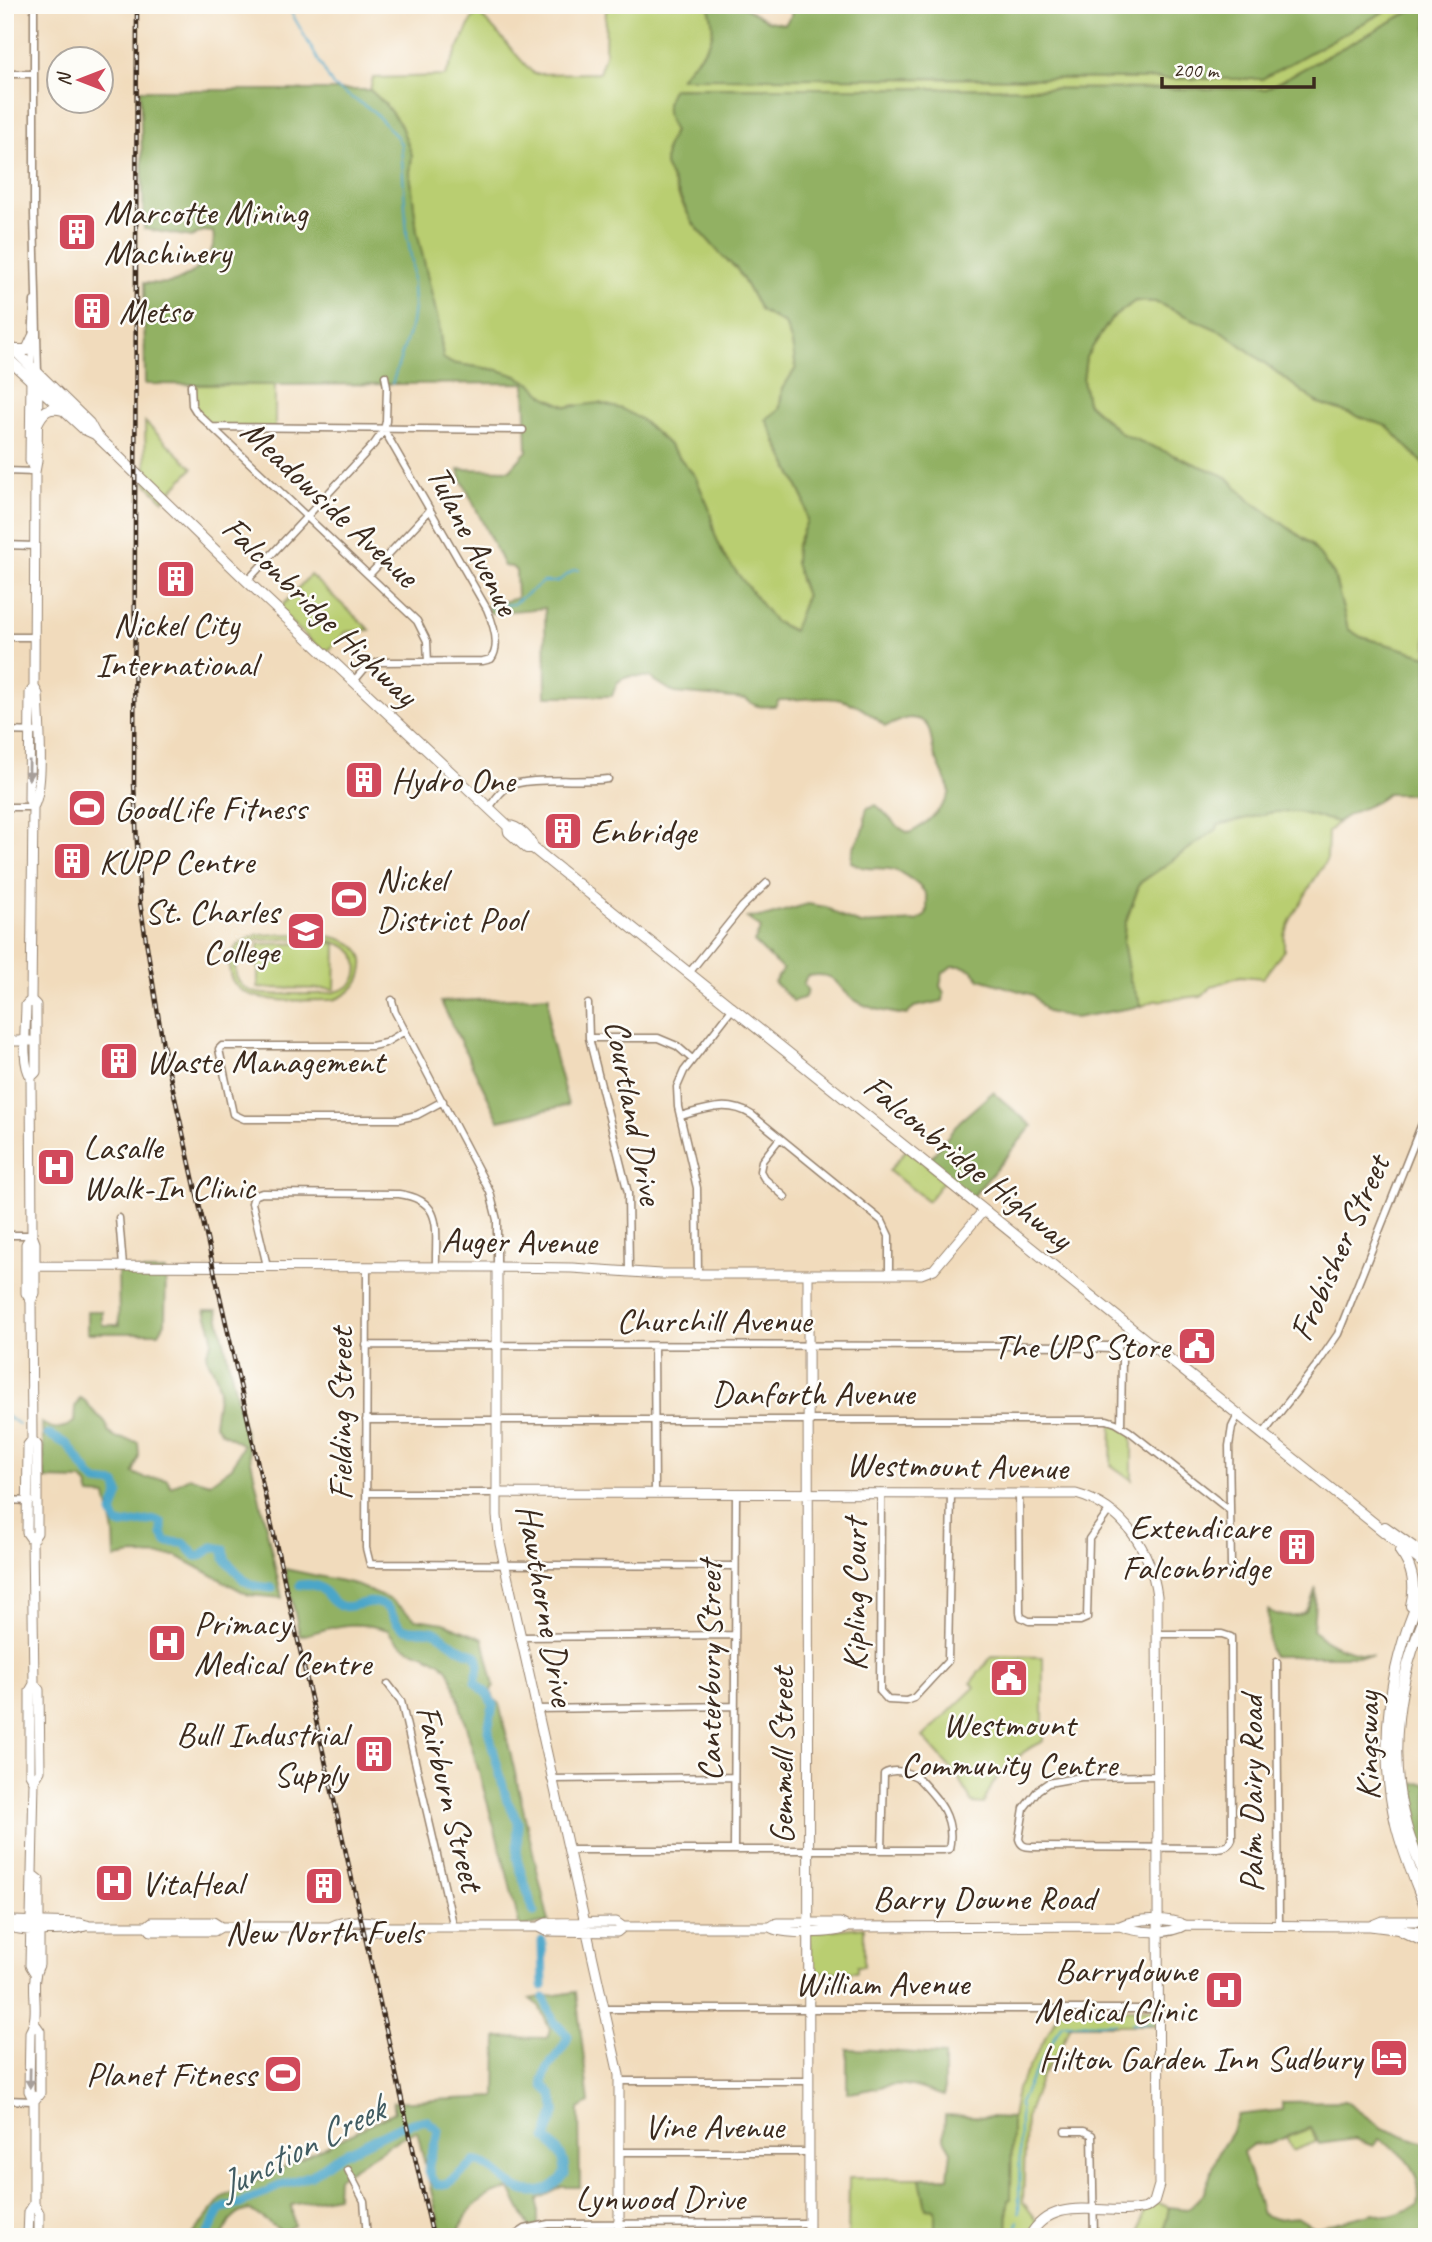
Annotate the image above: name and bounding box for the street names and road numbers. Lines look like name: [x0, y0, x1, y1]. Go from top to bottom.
street label: Meadowside Avenue: [231, 409, 430, 599]
street label: Tulane Avenue: [416, 457, 531, 625]
street label: Falconbridge Highway: [212, 506, 429, 717]
street label: Courtland Drive: [594, 1016, 674, 1211]
street label: Falconbridge Highway: [854, 1064, 1083, 1261]
street label: Frobisher Street: [1278, 1145, 1401, 1348]
street label: Auger Avenue: [441, 1217, 600, 1265]
street label: Churchill Avenue: [617, 1298, 814, 1343]
street label: Fielding Street: [318, 1324, 363, 1500]
street label: Danforth Avenue: [712, 1371, 917, 1416]
street label: Westmount Avenue: [846, 1442, 1071, 1490]
street label: Hawthorne Drive: [506, 1501, 586, 1712]
street label: Kipling Court: [832, 1514, 877, 1671]
street label: Canterbury Street: [687, 1556, 732, 1781]
street label: Gemmell Street: [759, 1664, 804, 1844]
street label: Palm Dairy Road: [1229, 1690, 1274, 1892]
street label: Kingsway: [1345, 1690, 1390, 1800]
street label: Fairburn Street: [405, 1700, 496, 1899]
street label: Barry Downe Road: [873, 1876, 1101, 1921]
street label: William Avenue: [795, 1961, 972, 2006]
street label: Vine Avenue: [644, 2104, 787, 2149]
street label: Lynwood Drive: [575, 2176, 747, 2221]

